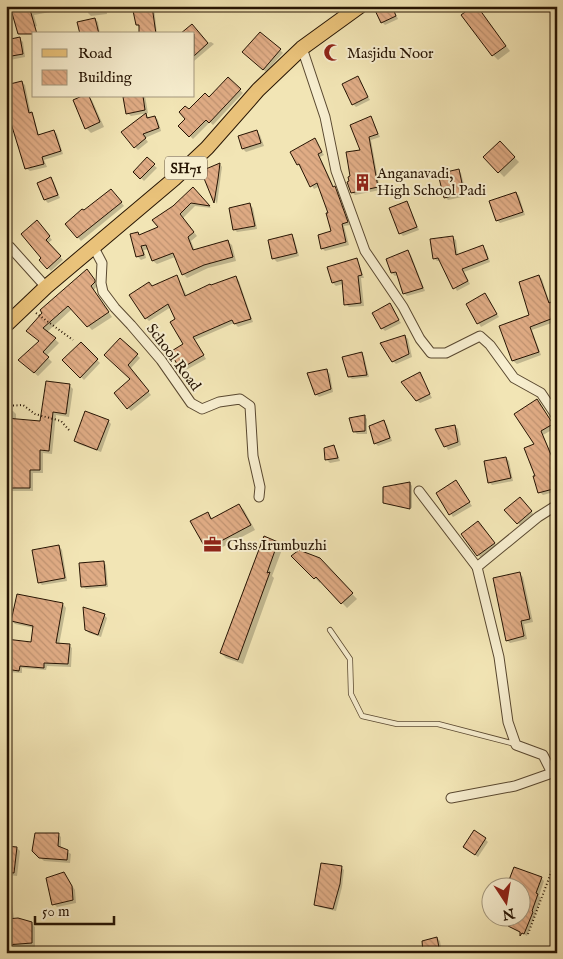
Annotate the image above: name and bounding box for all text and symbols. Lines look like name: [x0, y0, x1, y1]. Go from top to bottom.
legend: [32, 32, 195, 98]
mosque icon: Masjidu Noor: [323, 43, 343, 63]
text: Road: [78, 44, 113, 63]
place label: Masjidu Noor: [347, 44, 434, 63]
text: Building: [78, 68, 133, 87]
road number: SH71: [165, 156, 207, 180]
place label: Anganavadi, High School Padi: [376, 164, 486, 200]
building icon: Anganavadi, High School Padi: [353, 172, 373, 192]
street label: School Road: [142, 320, 206, 396]
office icon: Ghss Irumbuzhi: [203, 535, 223, 555]
place label: Ghss Irumbuzhi: [227, 536, 327, 555]
north arrow: [480, 876, 530, 926]
scale bar: [35, 894, 114, 926]
text: 50 m: [42, 902, 70, 921]
text: N: [501, 903, 517, 924]

